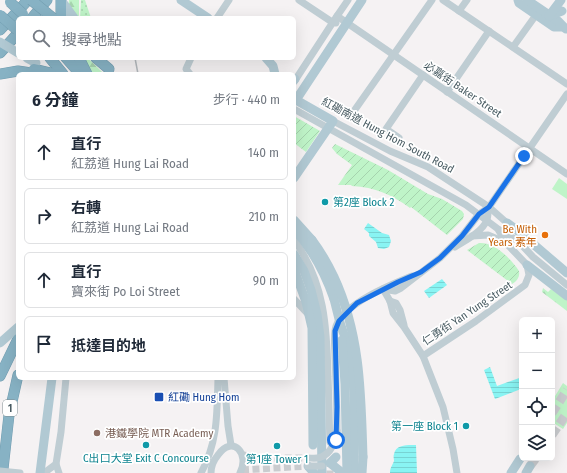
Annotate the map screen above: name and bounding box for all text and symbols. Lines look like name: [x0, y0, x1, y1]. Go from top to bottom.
search box: [16, 16, 296, 60]
icon: search: [30, 27, 52, 49]
text: 搜尋地點: [62, 31, 122, 49]
street label: 必嘉街 Baker Street: [421, 59, 504, 120]
text: 6 分鐘: [32, 90, 78, 111]
text: 步行 · 440 m: [213, 92, 280, 107]
street label: 紅磡南道 Hung Hom South Road: [319, 95, 456, 176]
text: 直行: [71, 135, 101, 153]
icon: ahead: [33, 141, 55, 163]
text: 140 m: [248, 145, 279, 160]
route end: [515, 147, 533, 165]
text: 紅荔道 Hung Lai Road: [71, 156, 189, 171]
place label: 第2座 Block 2: [333, 196, 395, 209]
marker: 第2座 Block 2: [320, 197, 330, 207]
text: 右轉: [71, 199, 101, 217]
icon: right: [33, 205, 55, 227]
text: 210 m: [249, 209, 279, 224]
text: 紅荔道 Hung Lai Road: [71, 220, 189, 235]
place label: Be With Years 素年: [488, 223, 537, 249]
marker: Be With Years 素年: [540, 230, 550, 240]
text: 直行: [71, 263, 101, 281]
icon: ahead: [33, 269, 55, 291]
text: 90 m: [253, 273, 279, 288]
street label: 仁勇街 Yan Yung Street: [420, 278, 515, 348]
text: 寶來街 Po Loi Street: [71, 284, 180, 299]
map controls: [519, 317, 555, 461]
button: +: [519, 317, 555, 353]
icon: arrive: [33, 333, 55, 355]
text: 抵達目的地: [71, 337, 146, 355]
button: −: [519, 353, 555, 389]
button: locate: [519, 389, 555, 425]
marker: 紅磡 Hung Hom: [153, 391, 165, 403]
place label: 紅磡 Hung Hom: [168, 391, 239, 404]
road number: 1: [3, 400, 17, 416]
place label: 第一座 Block 1: [391, 420, 458, 433]
marker: 第一座 Block 1: [461, 421, 471, 431]
button: layers: [519, 425, 555, 461]
place label: 港鐵學院 MTR Academy: [105, 427, 213, 440]
marker: 港鐵學院 MTR Academy: [92, 428, 102, 438]
route start: [327, 431, 345, 449]
marker: C出口大堂 Exit C Concourse: [141, 440, 151, 450]
marker: 第1座 Tower 1: [272, 441, 282, 451]
place label: C出口大堂 Exit C Concourse: [83, 452, 209, 465]
place label: 第1座 Tower 1: [246, 453, 308, 466]

